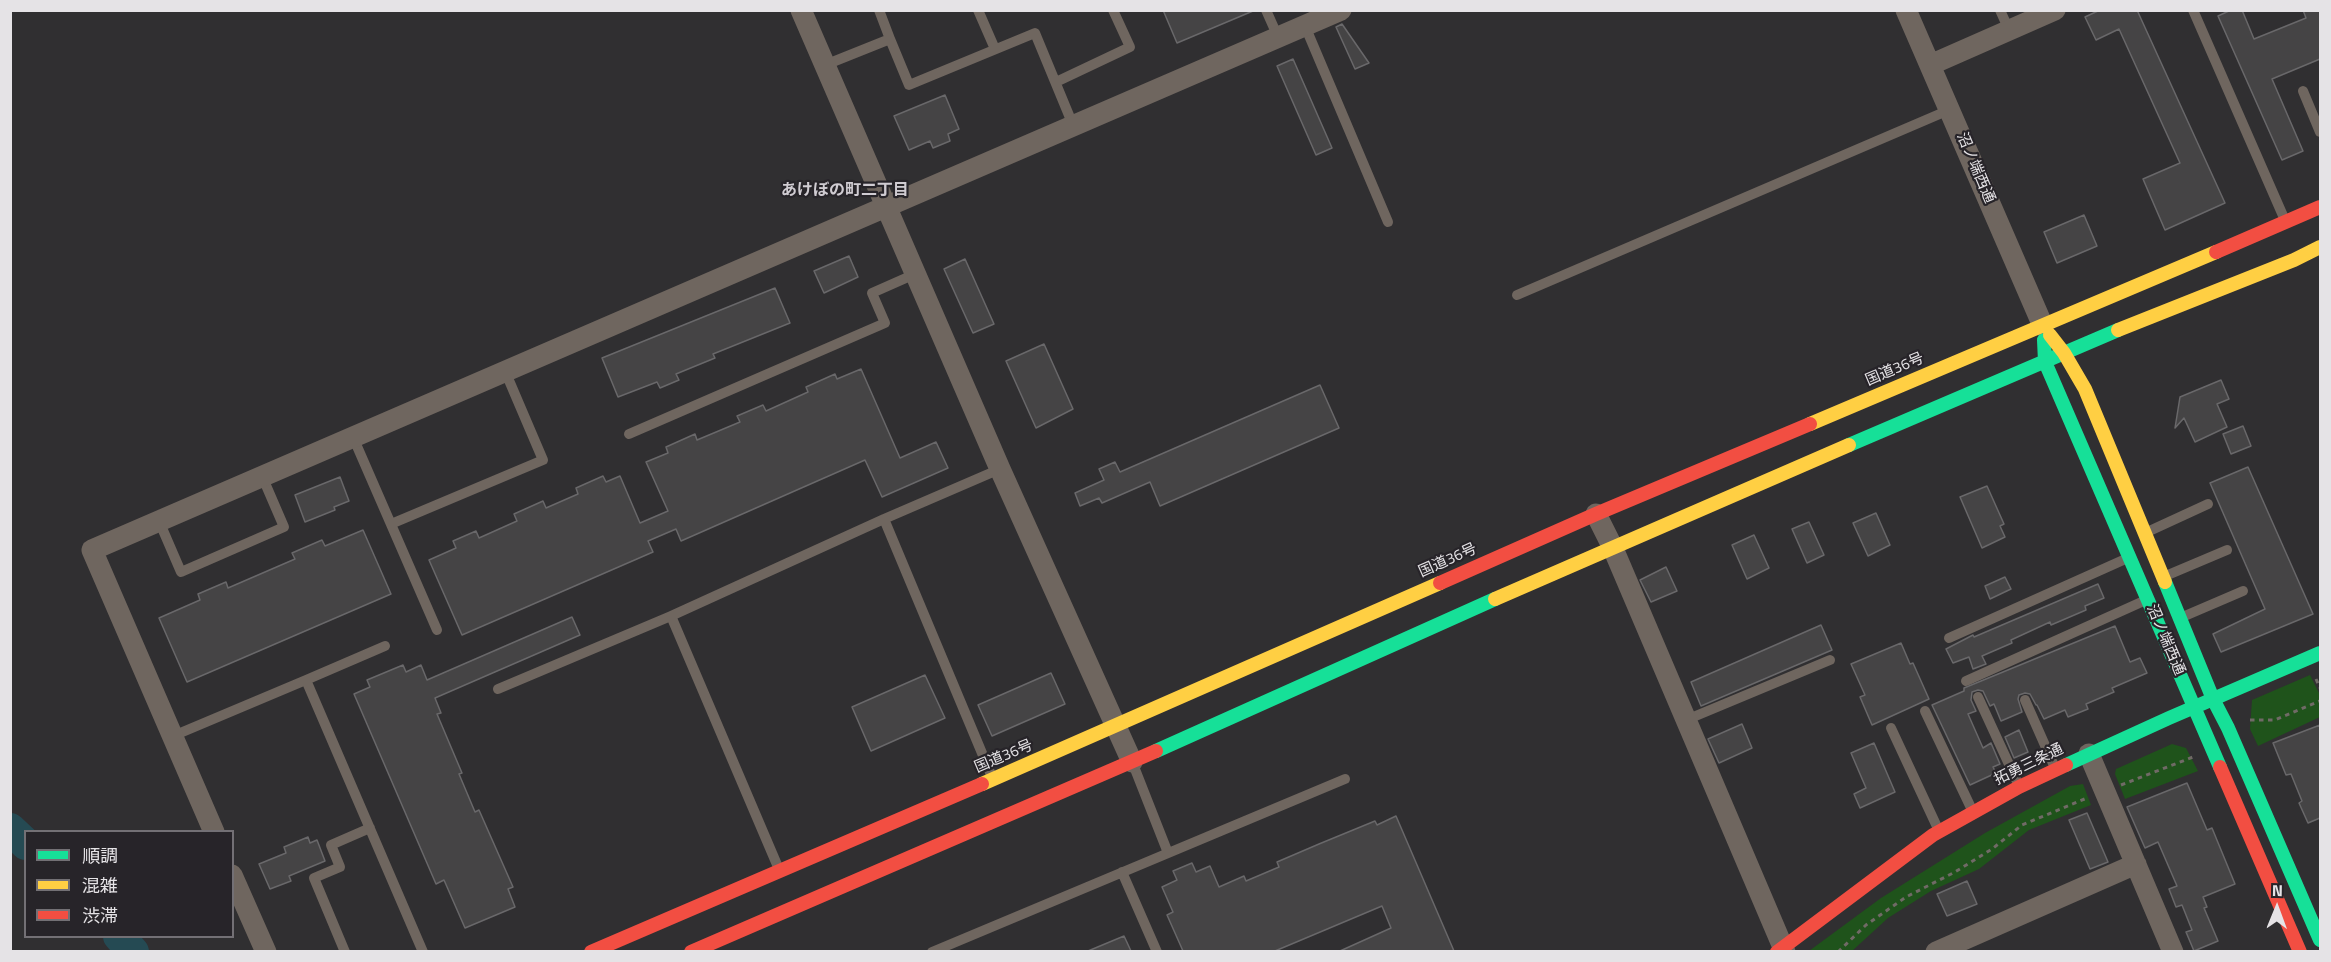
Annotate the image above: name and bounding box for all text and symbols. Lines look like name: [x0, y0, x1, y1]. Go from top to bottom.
street label: 沼ノ端西通: [1952, 130, 1998, 206]
district label: あけぼの町二丁目: [781, 181, 909, 201]
street label: 国道36号: [1863, 350, 1927, 390]
street label: 国道36号: [1416, 540, 1480, 582]
street label: 沼ノ端西通: [2142, 602, 2188, 678]
street label: 国道36号: [972, 737, 1036, 777]
street label: 拓勇三条通: [1991, 740, 2067, 790]
legend: [24, 830, 234, 938]
text: 順調: [82, 842, 118, 869]
text: 混雑: [82, 872, 118, 899]
north arrow: [2247, 878, 2307, 938]
text: N: [2272, 878, 2283, 902]
text: 渋滞: [82, 902, 118, 929]

